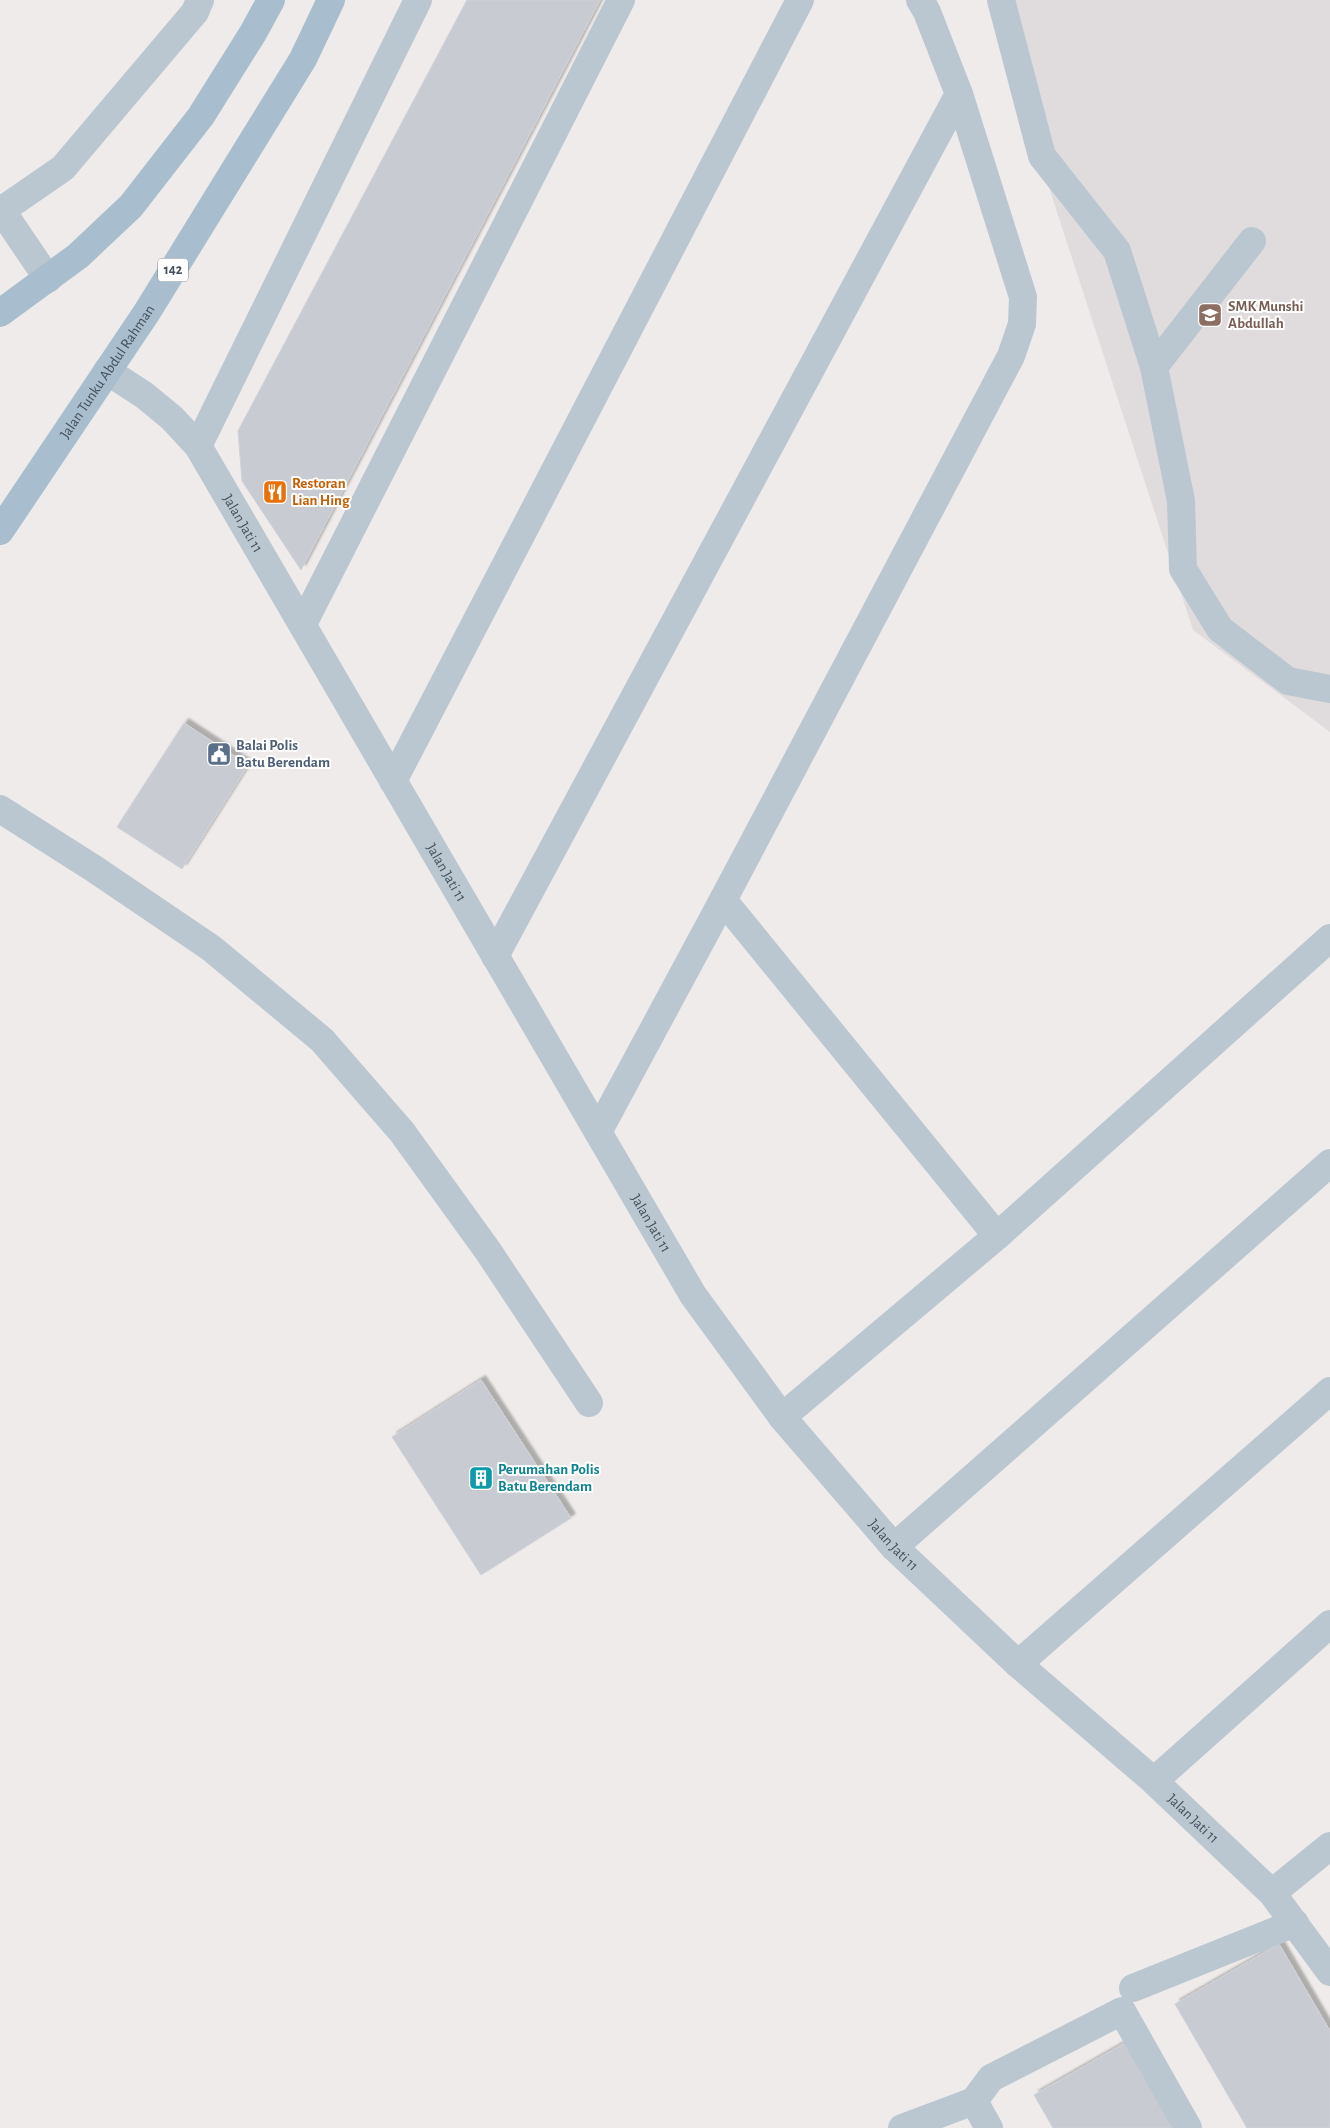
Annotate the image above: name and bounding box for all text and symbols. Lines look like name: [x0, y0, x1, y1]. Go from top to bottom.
road number: 142: [158, 258, 188, 282]
place label: SMK Munshi Abdullah: [1228, 299, 1304, 331]
street label: Jalan Tunku Abdul Rahman: [57, 302, 157, 441]
school or university icon: SMK Munshi Abdullah: [1197, 302, 1223, 328]
place label: Restoran Lian Hing: [292, 476, 350, 508]
restaurant icon: Restoran Lian Hing: [262, 479, 288, 505]
street label: Jalan Jati 11: [220, 492, 266, 555]
place label: Balai Polis Batu Berendam: [236, 738, 330, 770]
public building icon: Balai Polis Batu Berendam: [206, 741, 232, 767]
street label: Jalan Jati 11: [424, 841, 469, 904]
street label: Jalan Jati 11: [628, 1191, 674, 1255]
place label: Perumahan Polis Batu Berendam: [498, 1462, 600, 1494]
building icon: Perumahan Polis Batu Berendam: [468, 1465, 494, 1491]
street label: Jalan Jati 11: [866, 1516, 921, 1573]
street label: Jalan Jati 11: [1165, 1791, 1222, 1846]

